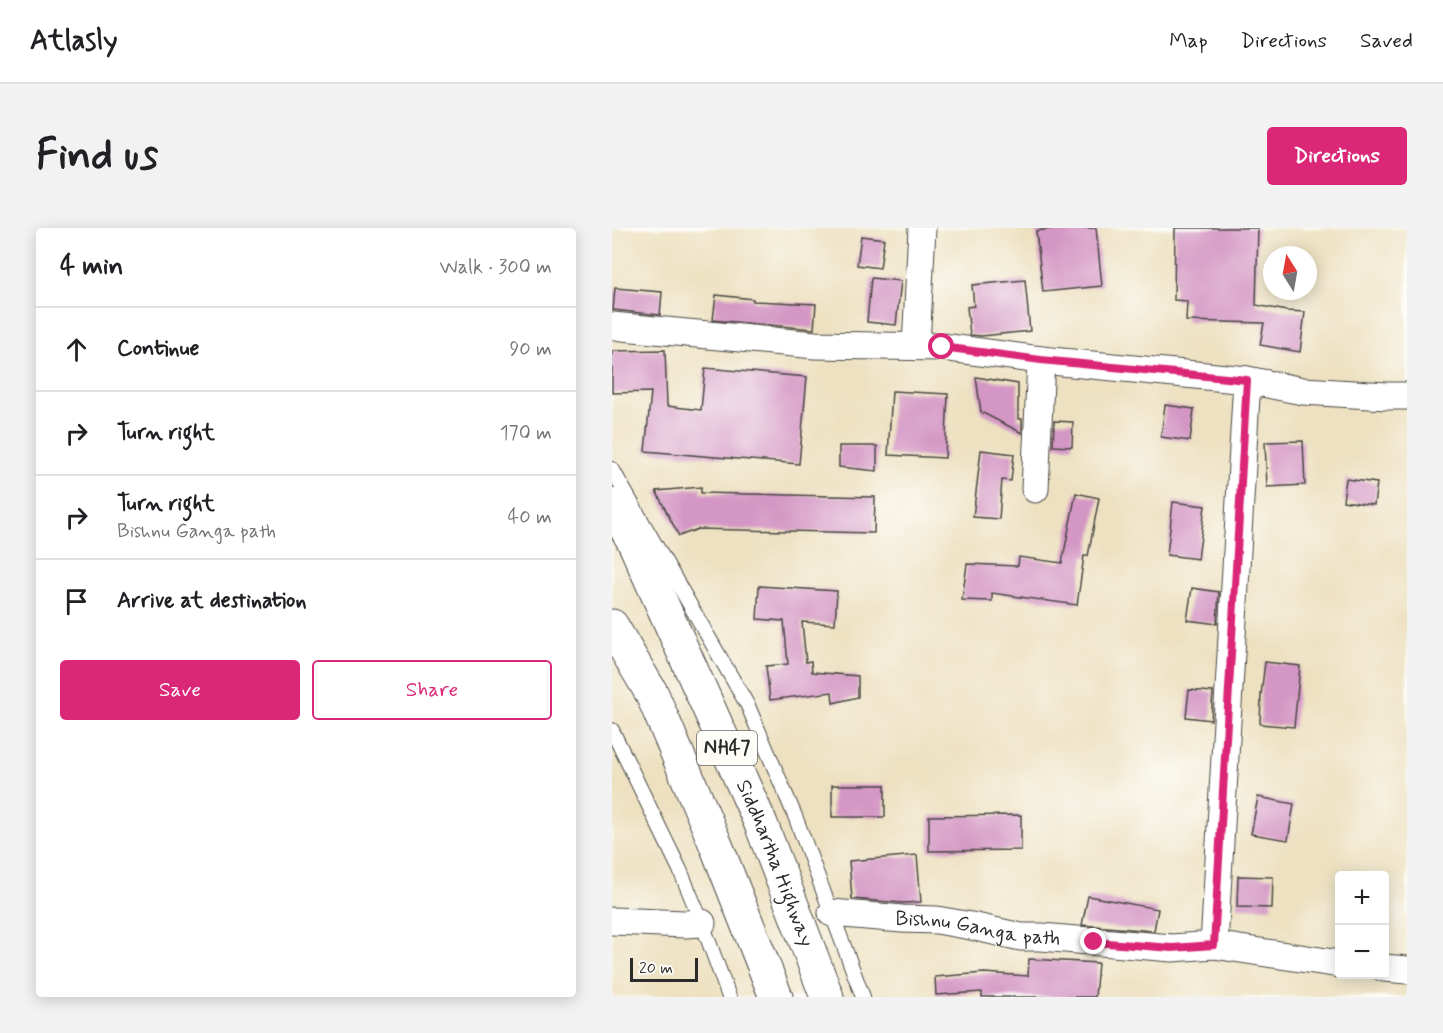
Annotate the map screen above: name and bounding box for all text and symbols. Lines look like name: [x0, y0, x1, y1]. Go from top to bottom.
text: Atlasly: [30, 23, 118, 60]
text: Map: [1169, 27, 1208, 55]
text: Directions: [1241, 27, 1327, 55]
text: Saved: [1360, 27, 1413, 55]
button: Directions: [1267, 127, 1407, 185]
text: Find us: [36, 129, 158, 184]
north arrow: [1263, 246, 1317, 300]
text: 4 min: [60, 250, 123, 284]
text: Walk · 300 m: [440, 254, 552, 281]
icon: ahead: [60, 333, 93, 366]
route start: [928, 333, 954, 359]
text: Continue: [117, 335, 199, 363]
text: 90 m: [509, 336, 552, 363]
icon: right: [60, 417, 93, 450]
text: Turn right: [117, 419, 215, 447]
text: 170 m: [500, 420, 552, 447]
text: Turn right: [117, 490, 215, 518]
icon: right: [60, 501, 93, 534]
text: 40 m: [508, 504, 552, 531]
text: Bishnu Ganga path: [117, 518, 276, 545]
icon: arrive: [60, 585, 93, 618]
text: Arrive at destination: [117, 587, 307, 615]
button: Save: [60, 660, 300, 720]
button: Share: [312, 660, 552, 720]
road number: NH47: [697, 731, 757, 765]
street label: Siddhartha Highway: [729, 775, 821, 951]
map controls: [1335, 871, 1389, 979]
button: +: [1335, 871, 1389, 925]
street label: Bishnu Ganga path: [894, 904, 1062, 953]
button: −: [1335, 925, 1389, 979]
route end: [1080, 928, 1106, 954]
scale bar: [630, 955, 698, 982]
text: 20 m: [639, 958, 673, 979]

